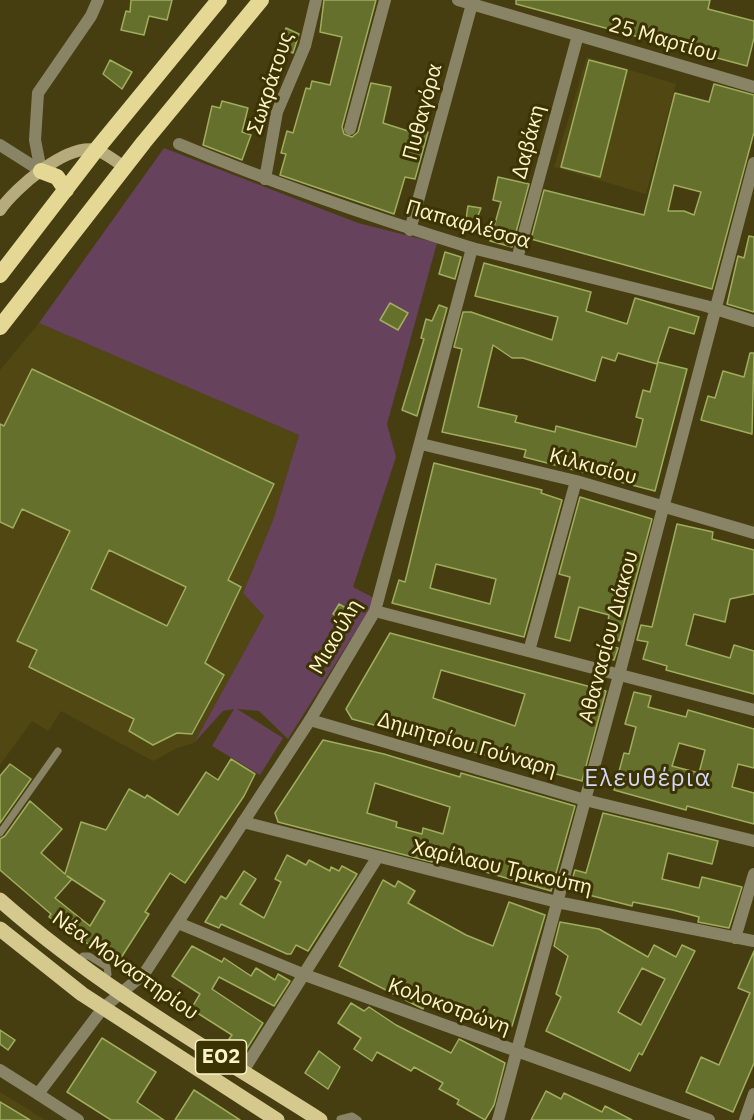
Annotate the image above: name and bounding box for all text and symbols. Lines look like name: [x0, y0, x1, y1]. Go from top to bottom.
street label: 25 Μαρτίου: [606, 12, 720, 68]
street label: Σωκράτους: [243, 29, 299, 137]
street label: Πυθαγόρα: [398, 61, 448, 163]
street label: Δαβάκη: [507, 102, 551, 182]
street label: Παπαφλέσσα: [403, 195, 533, 255]
street label: Κιλκισίου: [546, 443, 640, 491]
street label: Αθανασίου Διάκου: [574, 548, 644, 726]
street label: Μιαούλη: [304, 595, 368, 679]
street label: Δημητρίου Γούναρη: [374, 707, 560, 783]
district label: Ελευθέρια: [584, 765, 712, 793]
street label: Χαρίλαου Τρικούπη: [409, 835, 595, 901]
street label: Νέα Μοναστηρίου: [47, 906, 203, 1026]
street label: Κολοκοτρώνη: [384, 973, 514, 1041]
road number: ΕΟ2: [196, 1040, 246, 1074]

